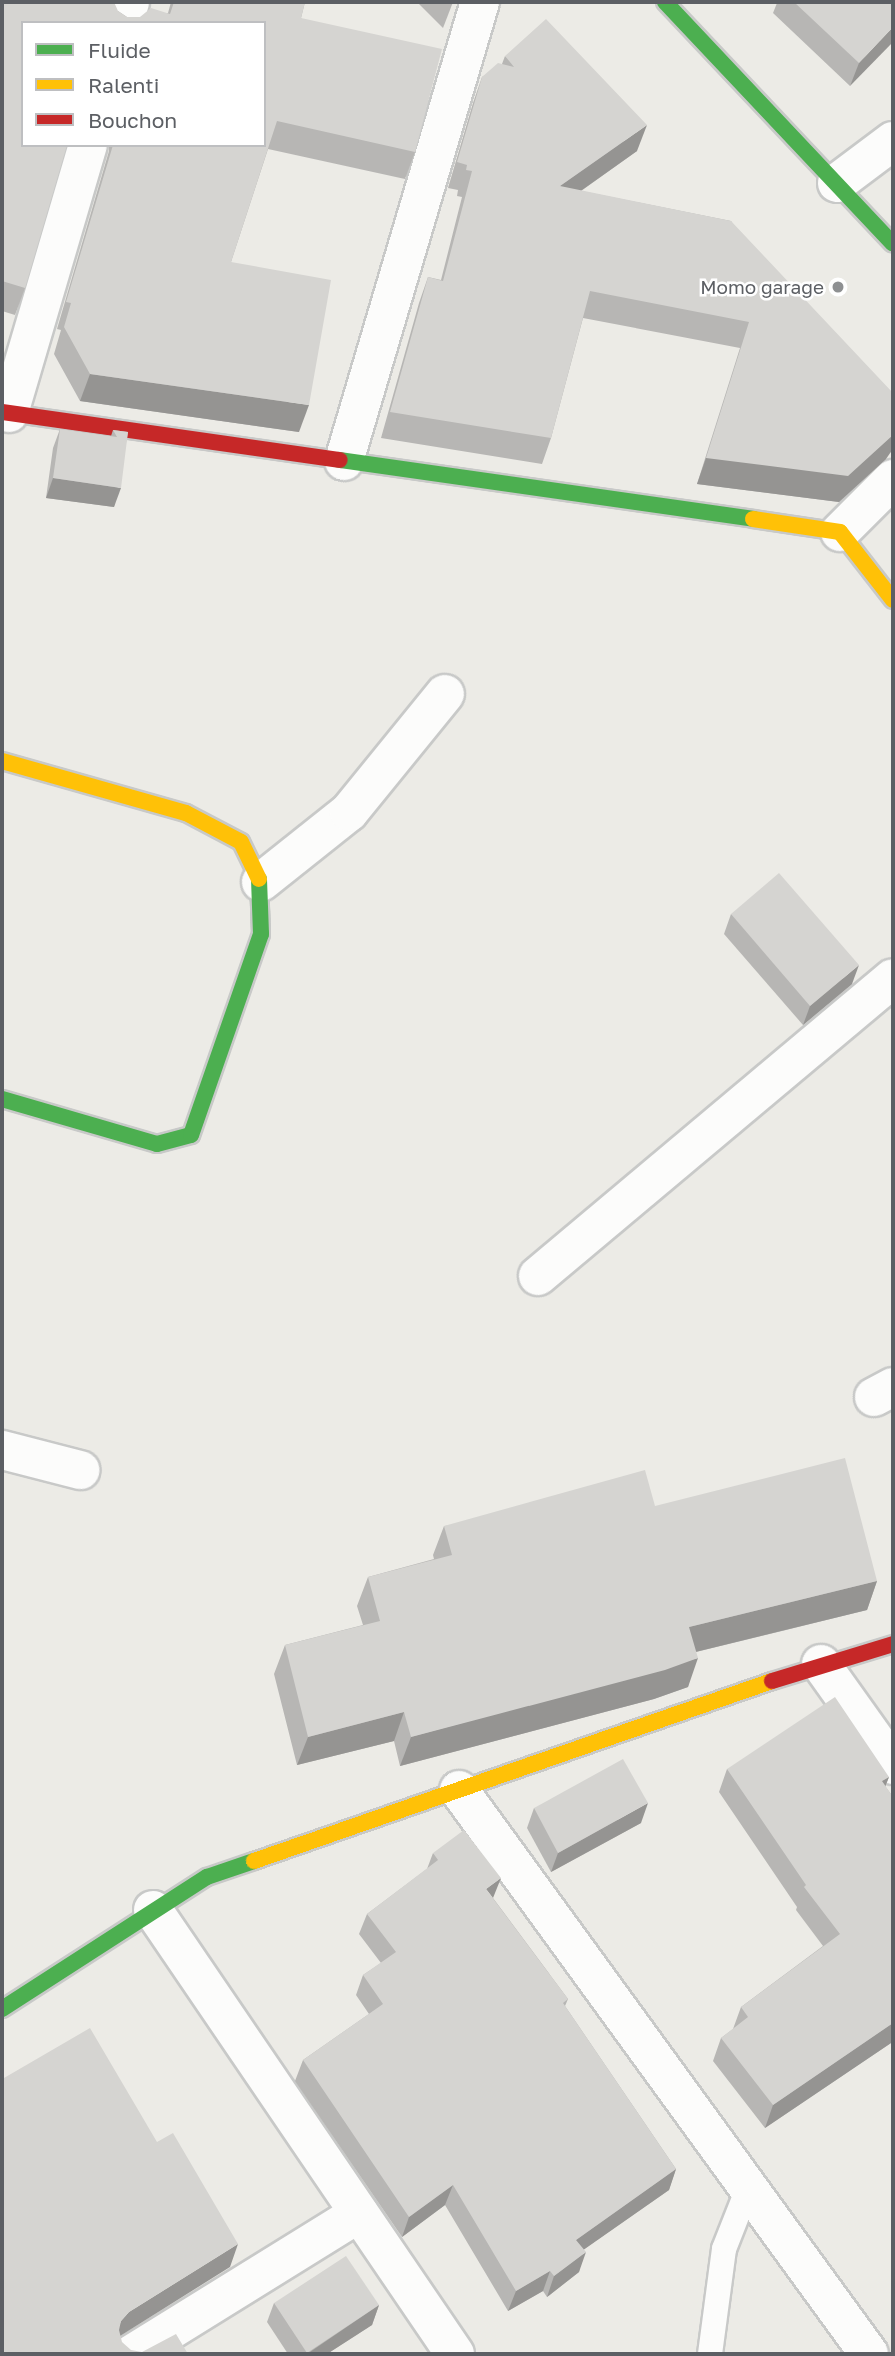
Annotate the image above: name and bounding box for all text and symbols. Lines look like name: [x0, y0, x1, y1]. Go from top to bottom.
legend: [21, 21, 266, 147]
text: Fluide: [88, 37, 151, 63]
text: Ralenti: [88, 72, 159, 98]
text: Bouchon: [88, 107, 177, 133]
place label: Momo garage: [700, 276, 824, 298]
marker: Momo garage: [830, 279, 846, 295]

